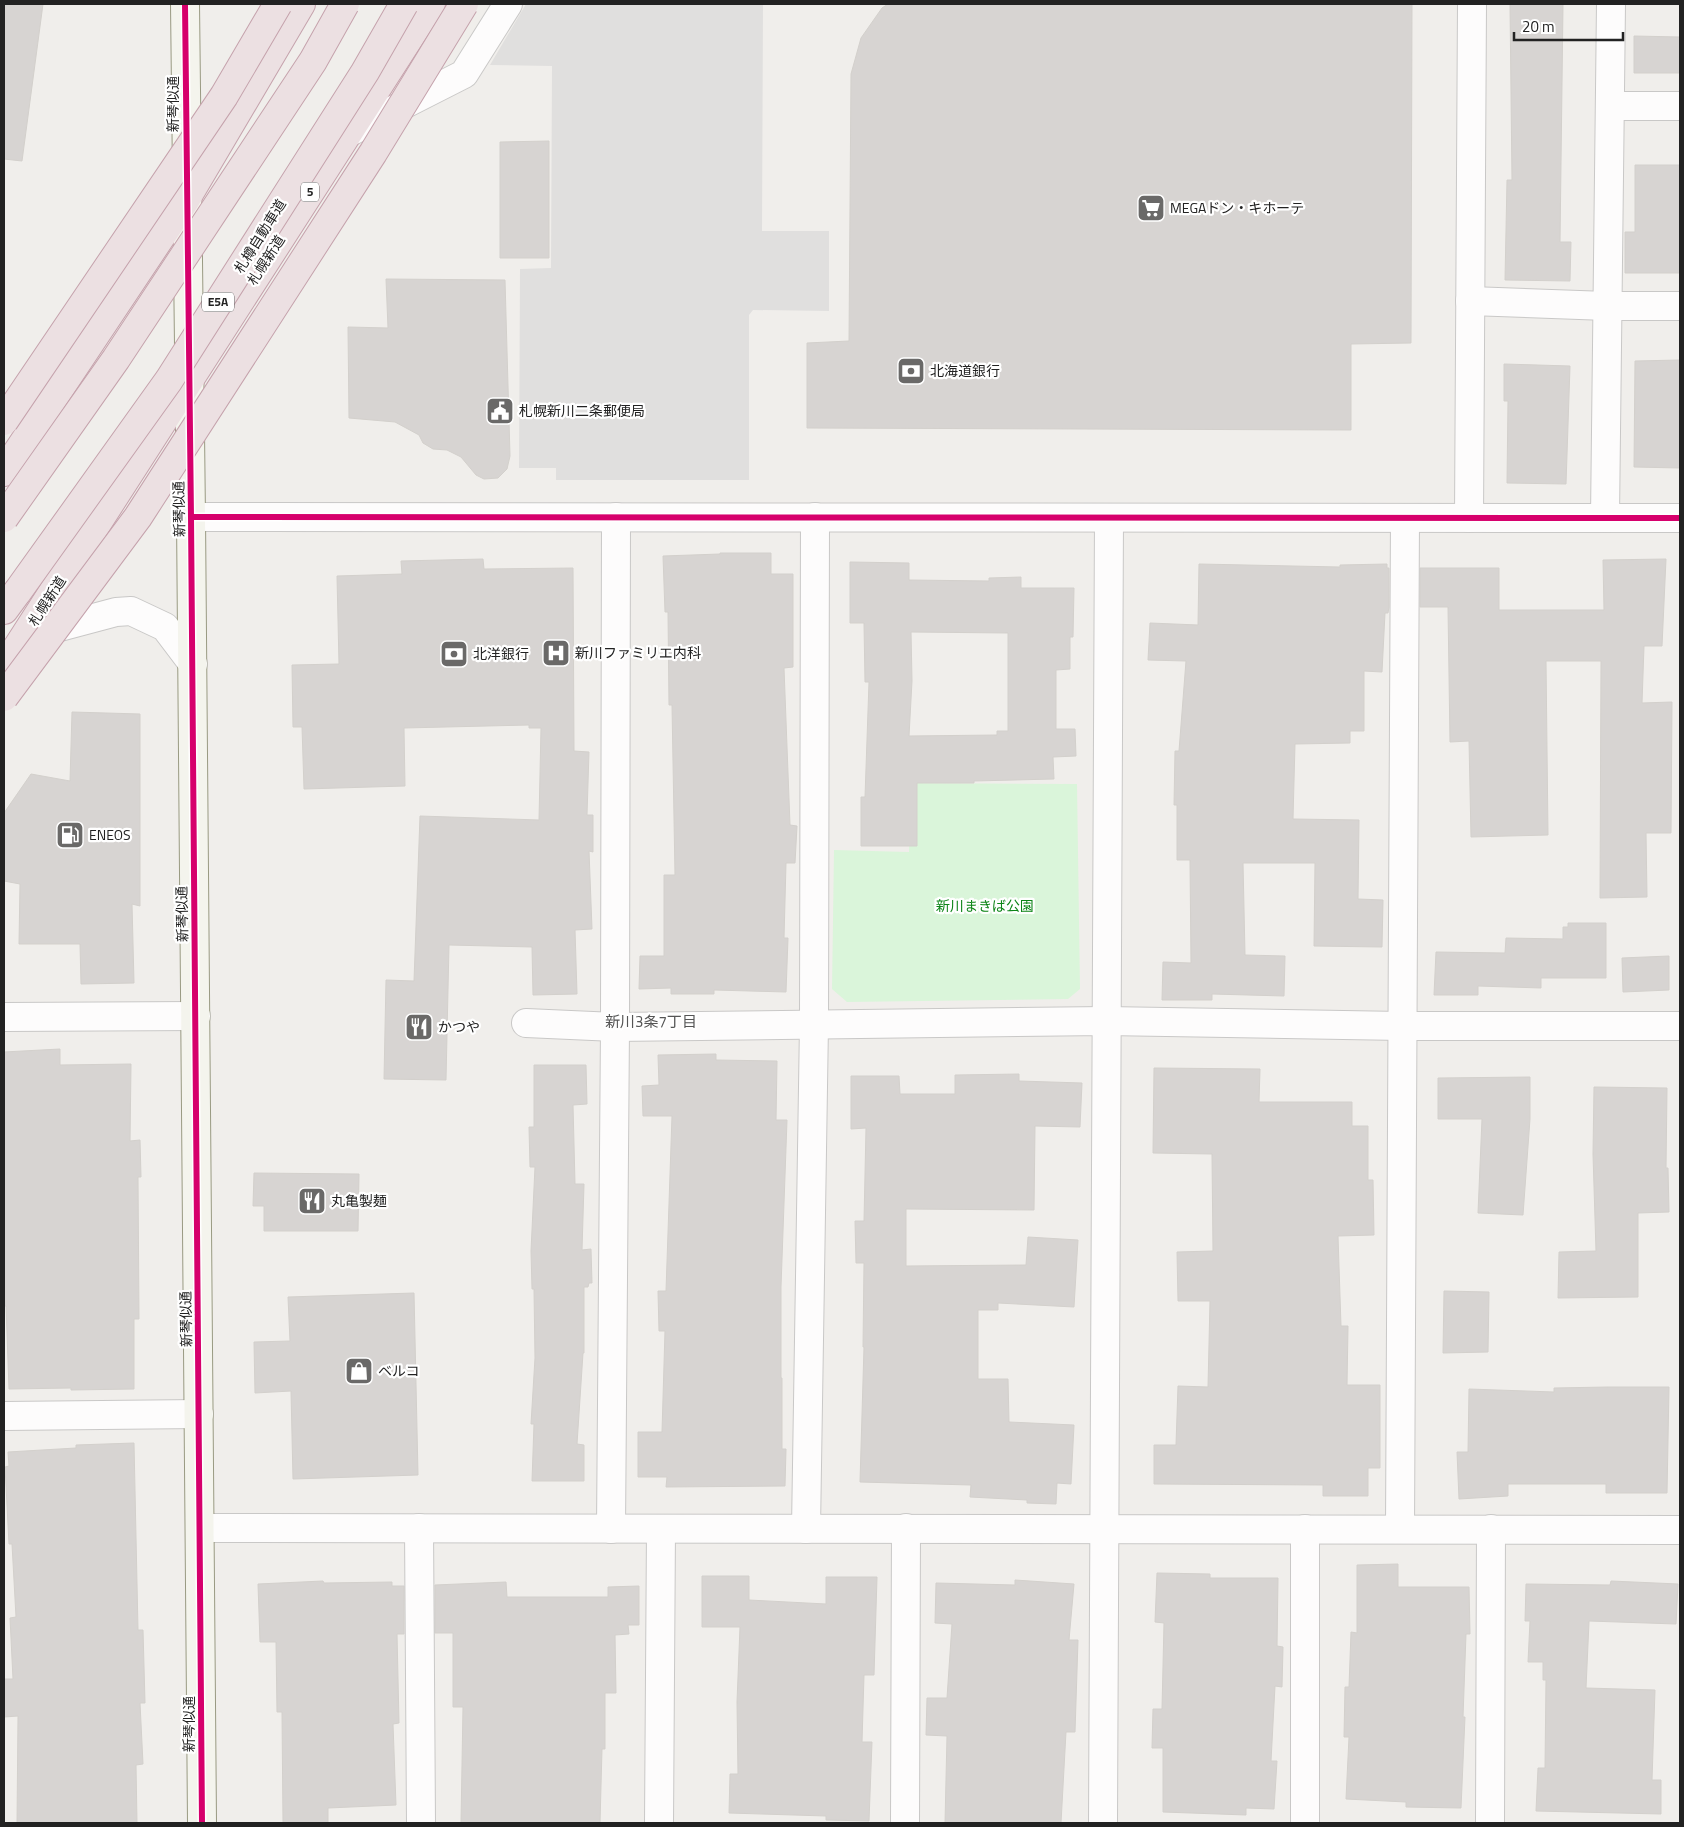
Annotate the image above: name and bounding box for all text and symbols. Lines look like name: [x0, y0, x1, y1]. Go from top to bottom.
scale bar: [1514, 10, 1623, 42]
text: 20 m: [1522, 15, 1555, 38]
street label: 新琴似通: [162, 76, 183, 132]
road number: 5: [301, 182, 319, 202]
supermarket icon: MEGAドン・キホーテ: [1136, 193, 1166, 223]
street label: 札樽自動車道: [228, 195, 291, 277]
place label: MEGAドン・キホーテ: [1170, 197, 1304, 218]
street label: 札幌新道: [242, 231, 290, 289]
road number: E5A: [202, 292, 234, 312]
bank icon: 北海道銀行: [896, 356, 926, 386]
place label: 北海道銀行: [930, 360, 1000, 381]
public building icon: 札幌新川二条郵便局: [485, 396, 515, 426]
place label: 札幌新川二条郵便局: [519, 400, 645, 421]
street label: 新琴似通: [168, 481, 189, 537]
street label: 札幌新道: [23, 572, 71, 630]
hospital icon: 新川ファミリエ内科: [541, 638, 571, 668]
bank icon: 北洋銀行: [439, 639, 469, 669]
place label: 新川ファミリエ内科: [575, 642, 701, 663]
place label: 北洋銀行: [473, 643, 529, 664]
fuel station icon: ENEOS: [55, 820, 85, 850]
place label: ENEOS: [89, 824, 131, 845]
street label: 新琴似通: [171, 886, 192, 942]
park label: 新川まきば公園: [936, 895, 1034, 916]
district label: 新川3条7丁目: [605, 1010, 697, 1033]
restaurant icon: かつや: [404, 1012, 434, 1042]
place label: かつや: [438, 1016, 480, 1037]
restaurant icon: 丸亀製麺: [297, 1186, 327, 1216]
place label: 丸亀製麺: [331, 1190, 387, 1211]
street label: 新琴似通: [175, 1291, 196, 1347]
shop icon: ベルコ: [344, 1356, 374, 1386]
place label: ベルコ: [378, 1360, 420, 1381]
street label: 新琴似通: [178, 1696, 199, 1752]

